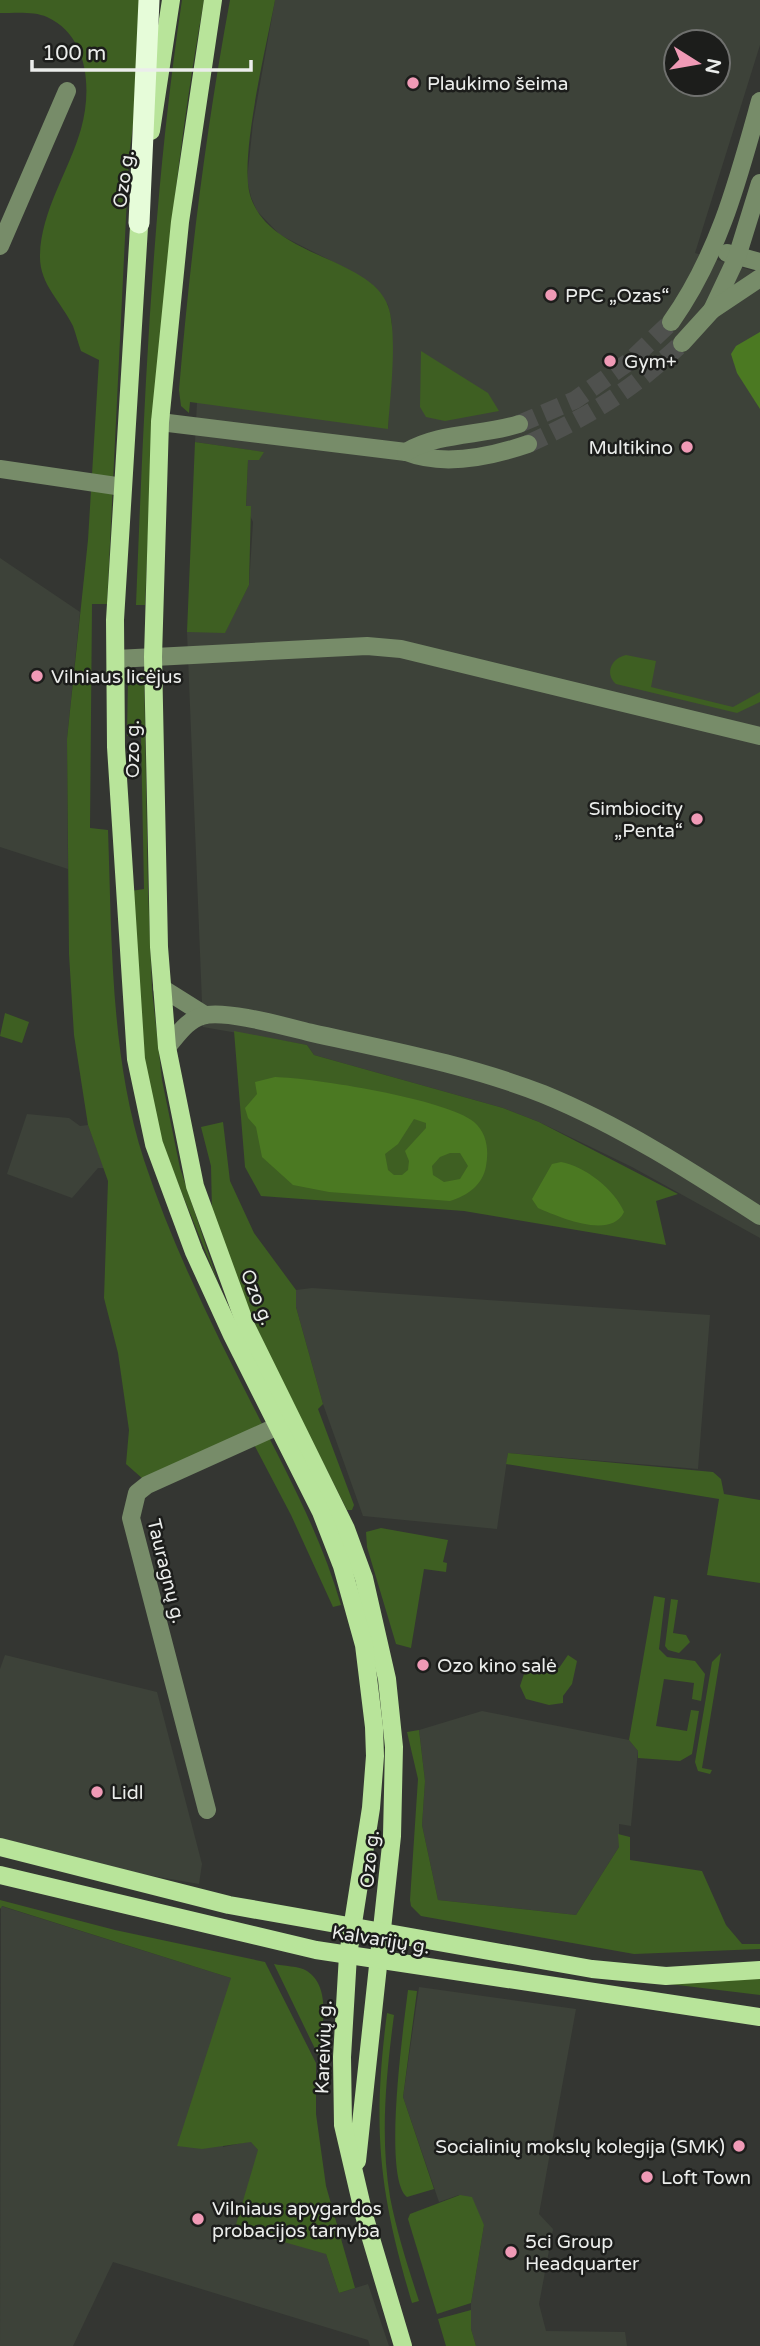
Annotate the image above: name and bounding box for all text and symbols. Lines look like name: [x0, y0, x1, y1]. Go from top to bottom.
scale bar: [32, 28, 250, 72]
north arrow: [662, 28, 732, 98]
text: 100 m: [42, 41, 106, 66]
text: N: [700, 56, 725, 76]
place label: Plaukimo šeima: [427, 73, 568, 95]
marker: Plaukimo šeima: [405, 75, 421, 91]
street label: Ozo g.: [109, 149, 139, 210]
place label: PPC „Ozas“: [565, 285, 670, 307]
marker: PPC „Ozas“: [543, 287, 559, 303]
place label: Gym+: [624, 351, 677, 373]
marker: Gym+: [602, 353, 618, 369]
place label: Multikino: [588, 437, 673, 459]
marker: Multikino: [679, 439, 695, 455]
place label: Vilniaus licėjus: [51, 666, 182, 688]
marker: Vilniaus licėjus: [29, 668, 45, 684]
street label: Ozo g.: [122, 720, 144, 778]
place label: Simbiocity „Penta“: [589, 798, 683, 842]
marker: Simbiocity „Penta“: [689, 811, 705, 827]
street label: Ozo g.: [236, 1266, 278, 1329]
street label: Tauragnų g.: [142, 1517, 190, 1626]
place label: Ozo kino salė: [437, 1655, 557, 1677]
marker: Ozo kino salė: [415, 1657, 431, 1673]
place label: Lidl: [111, 1782, 143, 1804]
marker: Lidl: [89, 1784, 105, 1800]
street label: Ozo g.: [356, 1829, 384, 1889]
street label: Kalvarijų g.: [330, 1921, 431, 1959]
street label: Kareivių g.: [311, 2000, 337, 2094]
place label: Socialinių mokslų kolegija (SMK): [435, 2136, 725, 2158]
marker: Socialinių mokslų kolegija (SMK): [731, 2138, 747, 2154]
place label: Loft Town: [661, 2167, 751, 2189]
marker: Loft Town: [639, 2169, 655, 2185]
place label: Vilniaus apygardos probacijos tarnyba: [212, 2198, 382, 2242]
marker: Vilniaus apygardos probacijos tarnyba: [190, 2211, 206, 2227]
place label: 5ci Group Headquarter: [525, 2231, 640, 2275]
marker: 5ci Group Headquarter: [503, 2244, 519, 2260]

